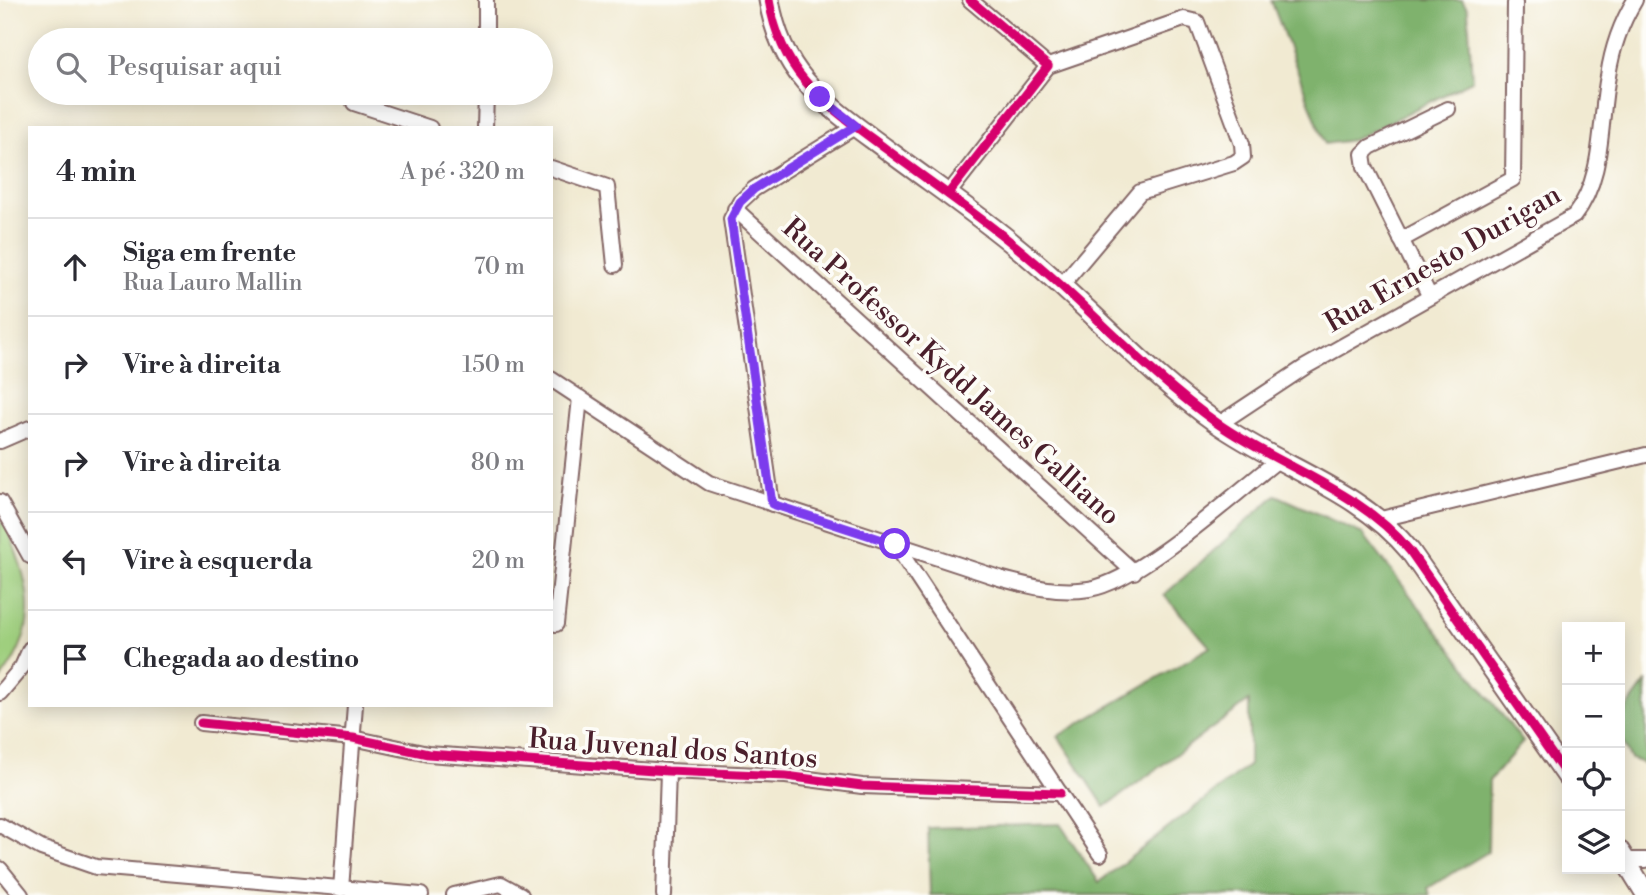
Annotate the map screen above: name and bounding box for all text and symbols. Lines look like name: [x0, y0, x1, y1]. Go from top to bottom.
search box: [28, 28, 553, 105]
icon: search: [52, 48, 90, 86]
text: Pesquisar aqui: [108, 51, 282, 83]
route end: [804, 81, 835, 112]
text: 4 min: [56, 153, 136, 191]
text: A pé · 320 m: [400, 158, 525, 186]
street label: Rua Ernesto Durigan: [1319, 177, 1567, 341]
street label: Rua Professor Kydd James Galliano: [775, 211, 1127, 533]
text: Siga em frente: [123, 237, 296, 269]
icon: ahead: [56, 248, 94, 286]
text: 70 m: [474, 253, 525, 281]
text: Rua Lauro Mallin: [123, 269, 303, 297]
icon: right: [56, 346, 94, 384]
text: Vire à direita: [123, 349, 281, 381]
text: 150 m: [462, 351, 525, 379]
icon: right: [56, 444, 94, 482]
text: Vire à direita: [123, 447, 281, 479]
text: 80 m: [471, 449, 525, 477]
route start: [879, 528, 910, 559]
icon: left: [56, 542, 94, 580]
text: Vire à esquerda: [123, 545, 313, 577]
text: 20 m: [472, 547, 525, 575]
map controls: [1562, 622, 1625, 874]
button: +: [1562, 622, 1625, 685]
icon: arrive: [56, 640, 94, 678]
text: Chegada ao destino: [123, 643, 359, 675]
button: −: [1562, 685, 1625, 748]
street label: Rua Juvenal dos Santos: [527, 721, 819, 777]
button: locate: [1562, 748, 1625, 811]
button: layers: [1562, 811, 1625, 874]

